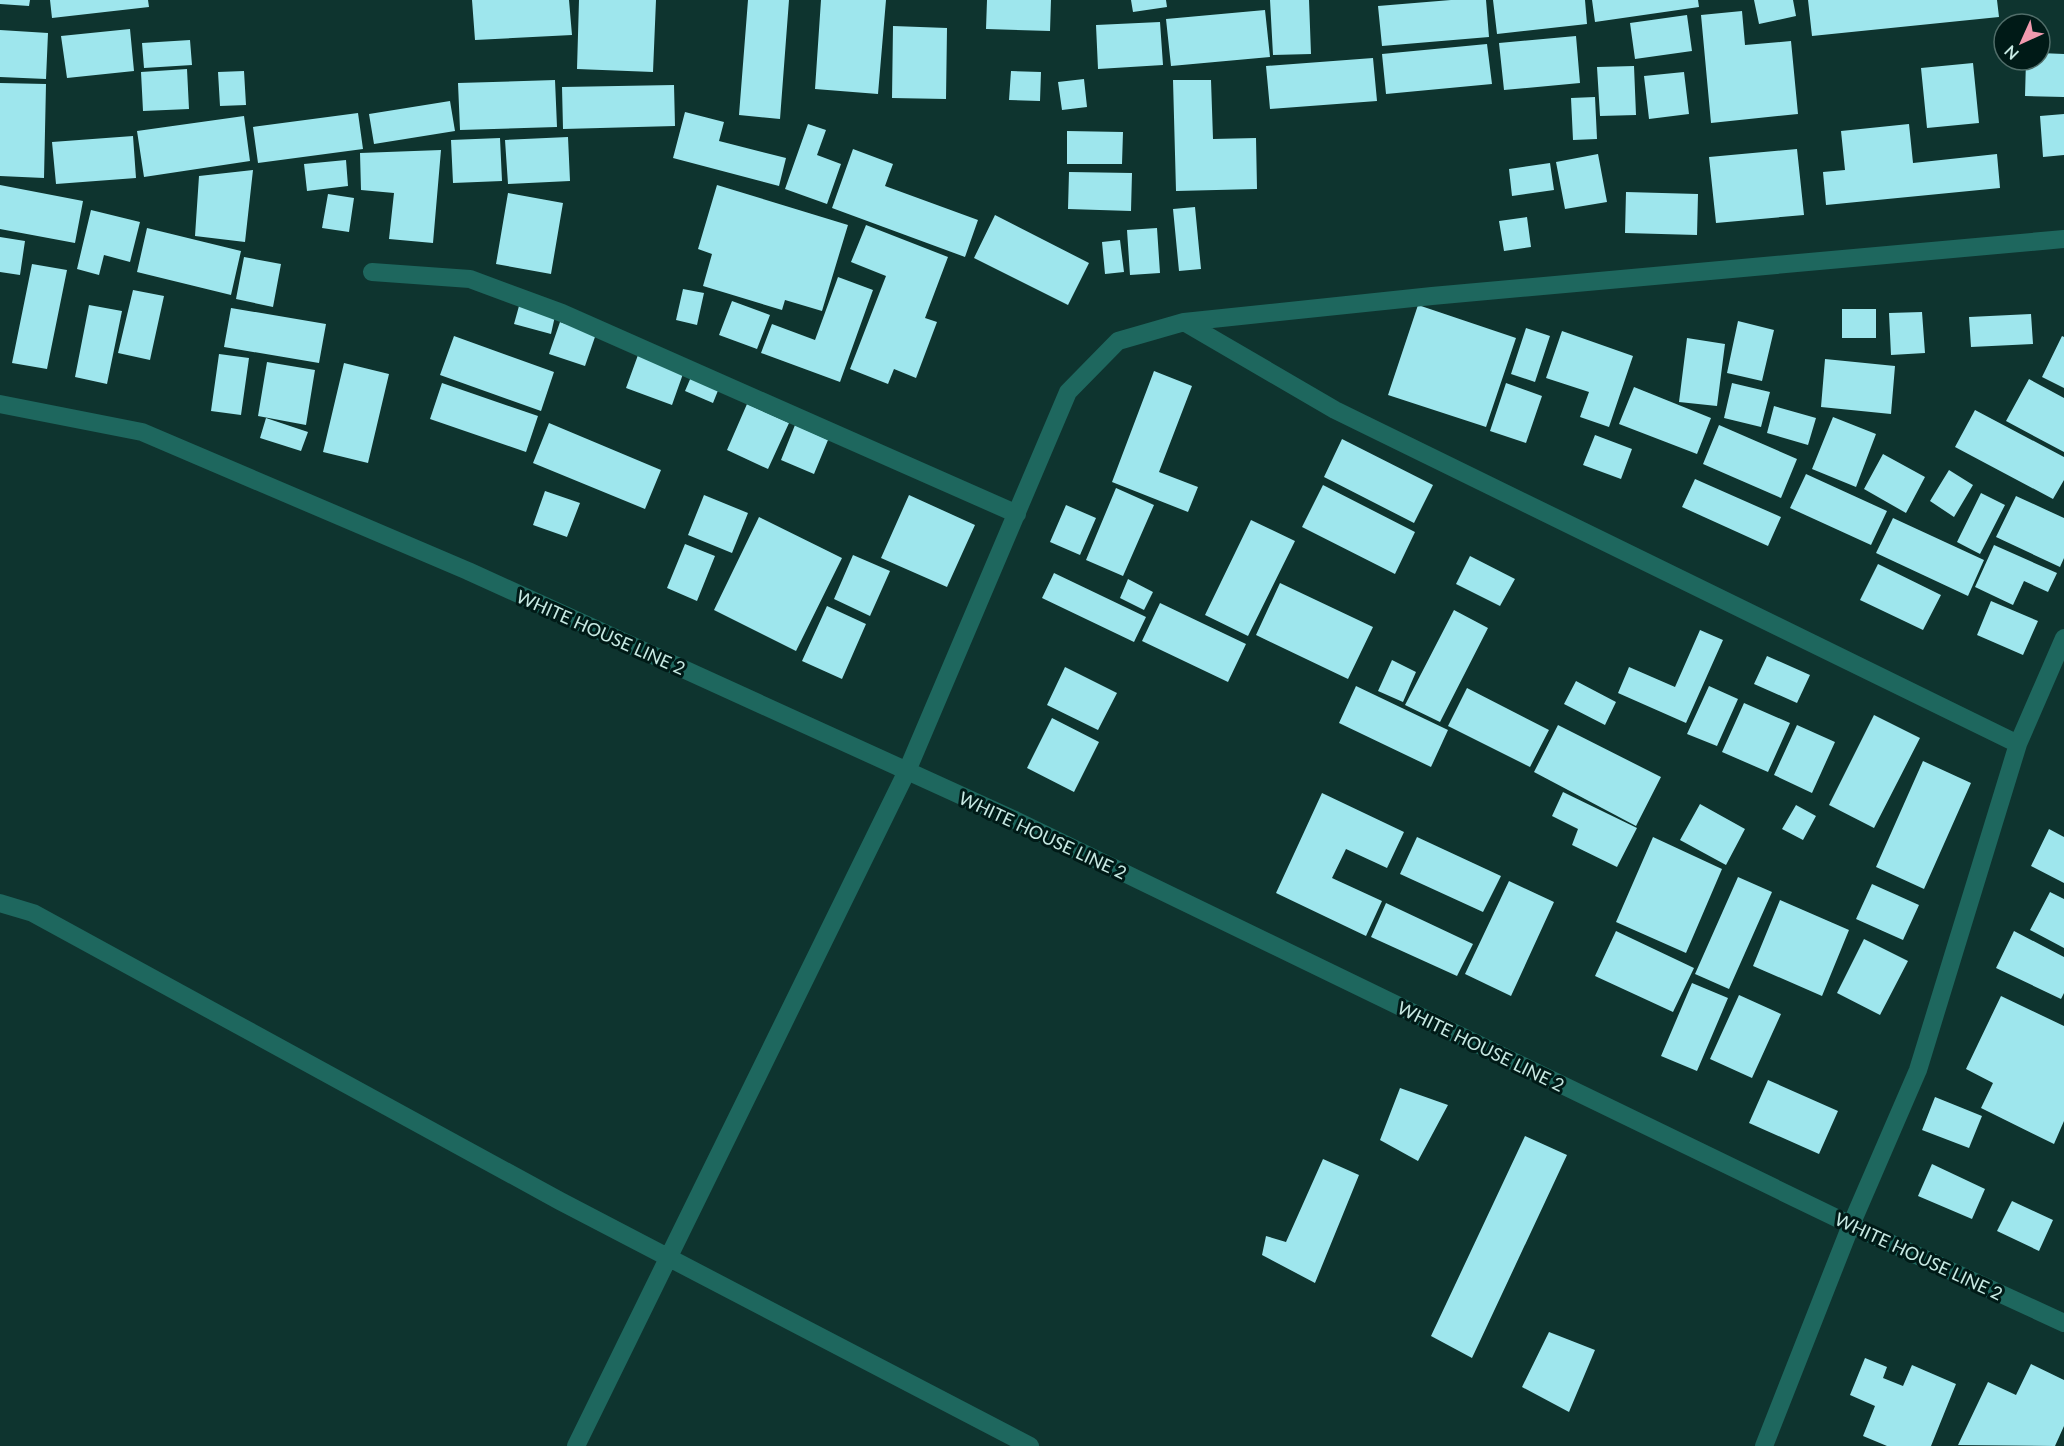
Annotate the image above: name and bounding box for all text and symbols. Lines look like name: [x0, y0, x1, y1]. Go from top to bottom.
north arrow: [1992, 12, 2052, 72]
text: N: [2000, 42, 2022, 64]
street label: WHITE HOUSE LINE 2: [513, 585, 689, 679]
street label: WHITE HOUSE LINE 2: [956, 786, 1130, 884]
street label: WHITE HOUSE LINE 2: [1394, 996, 1568, 1096]
street label: WHITE HOUSE LINE 2: [1832, 1207, 2006, 1305]

